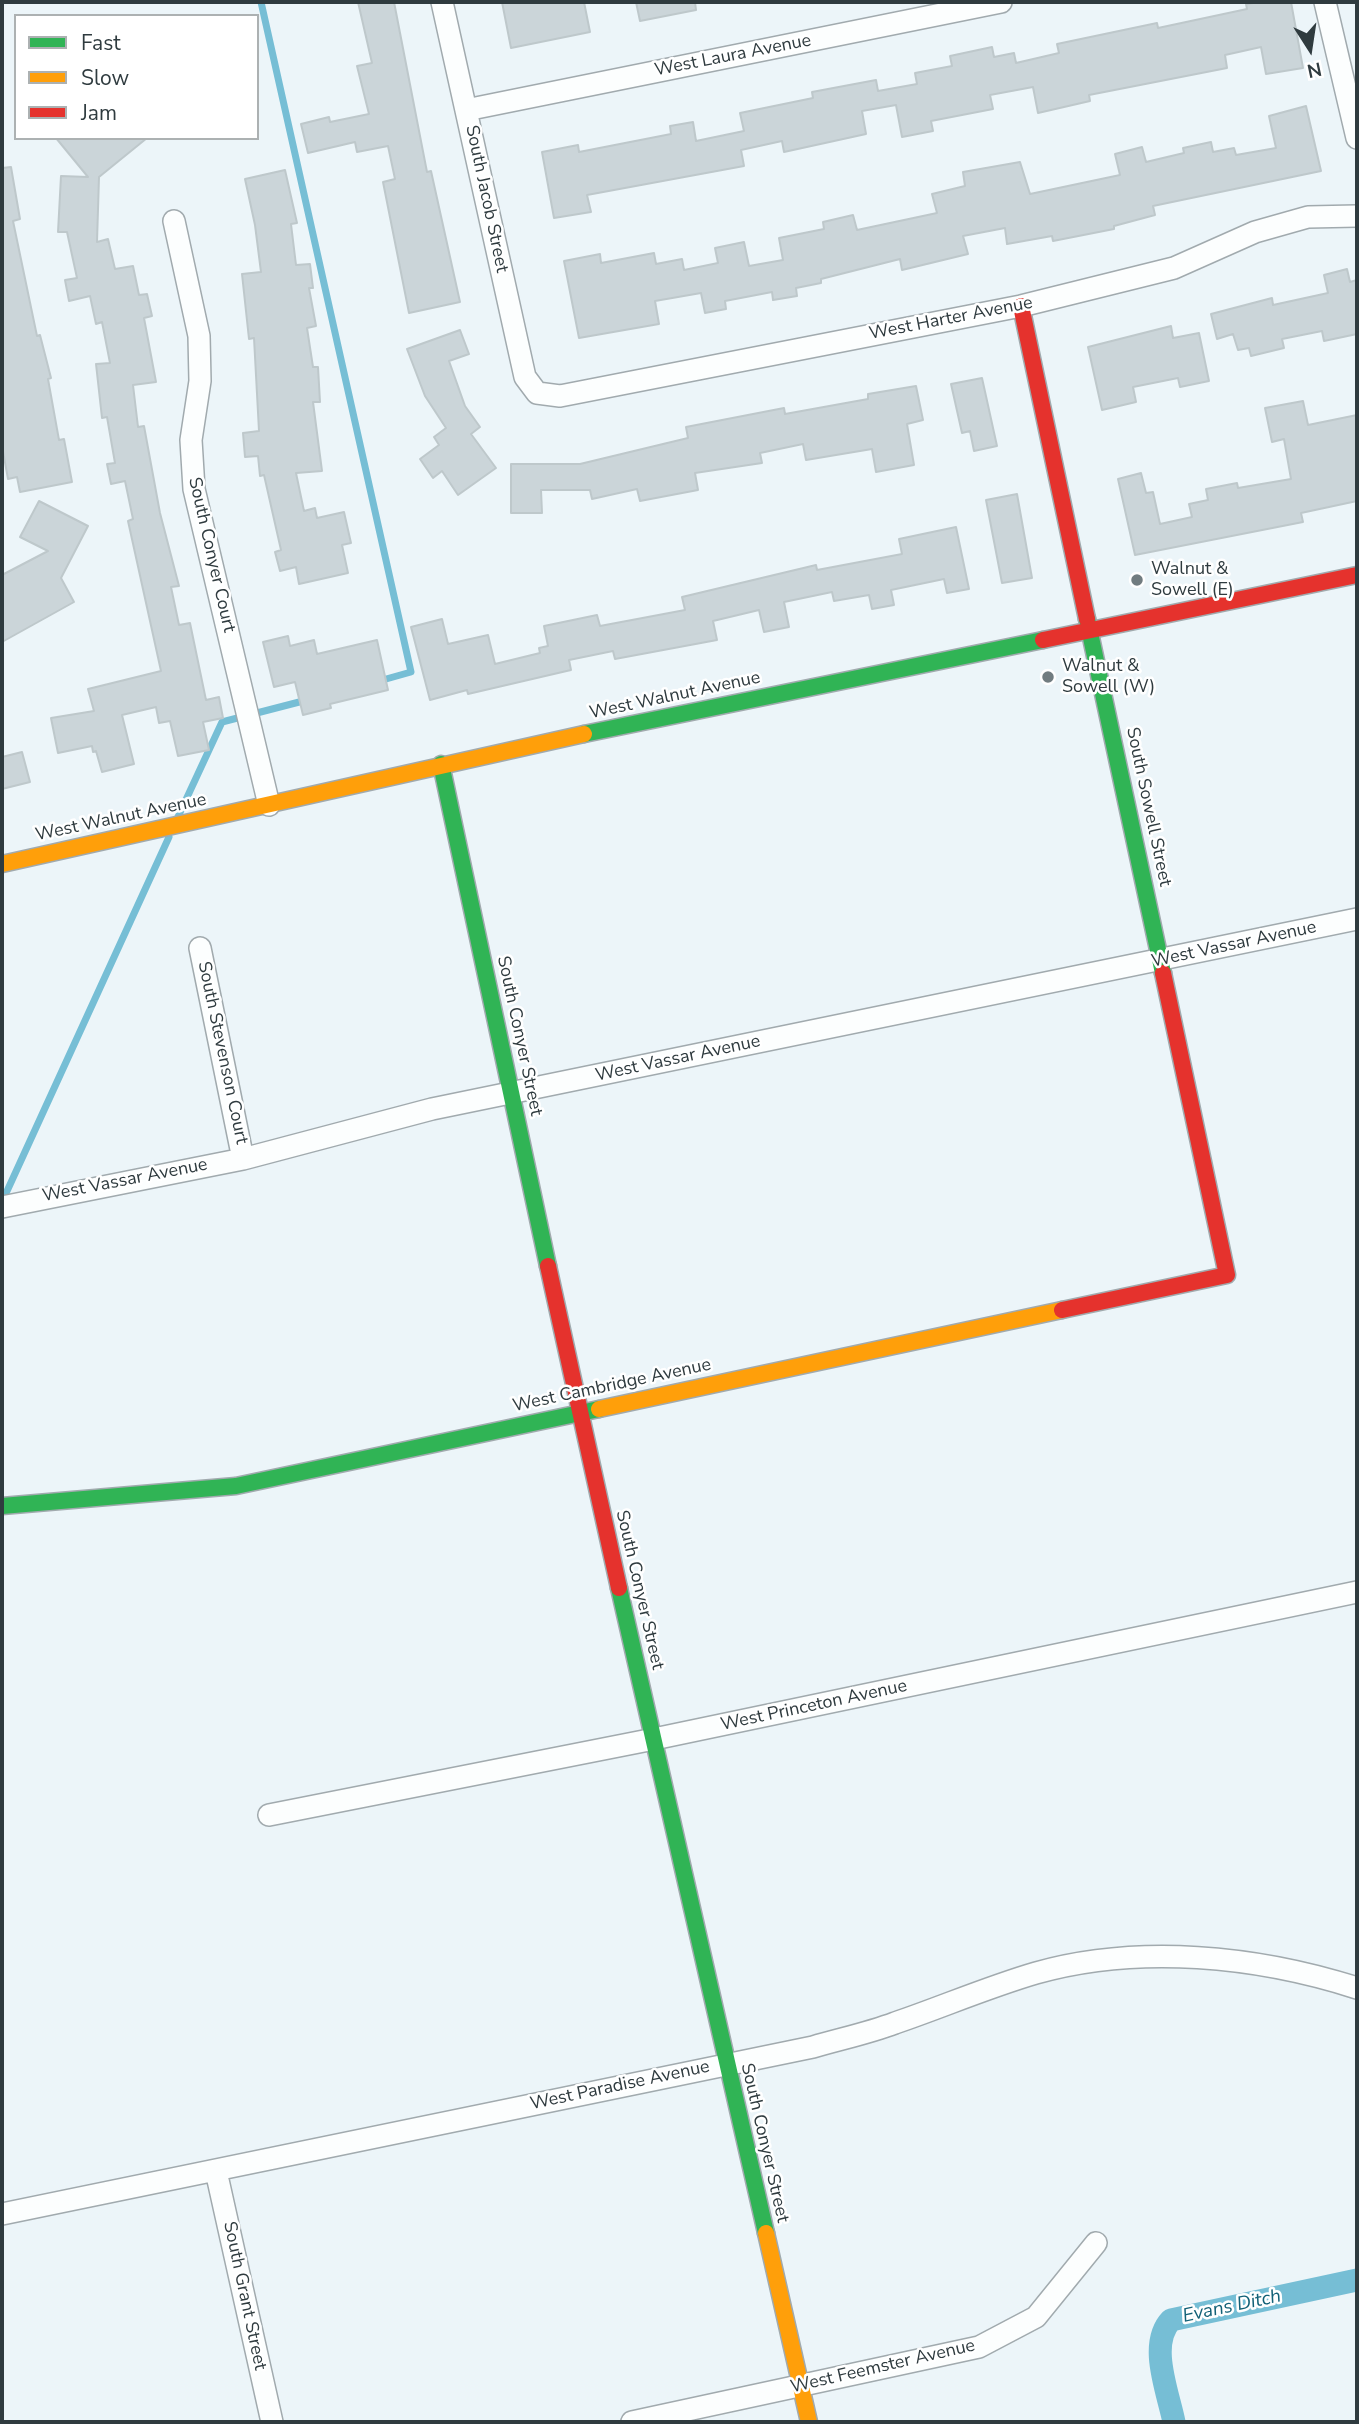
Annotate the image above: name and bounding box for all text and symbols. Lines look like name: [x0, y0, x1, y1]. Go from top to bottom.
legend: [14, 14, 259, 140]
north arrow: [1275, 14, 1345, 84]
text: Fast: [81, 29, 121, 57]
street label: West Laura Avenue: [653, 30, 813, 82]
text: N: [1305, 55, 1324, 84]
text: Slow: [81, 64, 129, 92]
text: Jam: [81, 99, 117, 127]
street label: South Jacob Street: [460, 123, 512, 275]
street label: West Harter Avenue: [867, 293, 1035, 345]
street label: South Conyer Court: [183, 475, 239, 635]
place label: Walnut & Sowell (E): [1151, 559, 1234, 602]
marker: Walnut & Sowell (E): [1129, 572, 1145, 588]
place label: Walnut & Sowell (W): [1062, 656, 1155, 698]
street label: West Walnut Avenue: [588, 667, 762, 725]
marker: Walnut & Sowell (W): [1040, 669, 1056, 685]
street label: South Sowell Street: [1121, 725, 1175, 889]
street label: West Walnut Avenue: [34, 789, 208, 847]
street label: West Vassar Avenue: [1150, 917, 1318, 973]
street label: South Conyer Street: [492, 954, 546, 1118]
street label: South Stevenson Court: [192, 960, 252, 1146]
street label: West Vassar Avenue: [594, 1031, 762, 1087]
street label: West Vassar Avenue: [41, 1154, 209, 1208]
street label: West Cambridge Avenue: [511, 1354, 713, 1418]
street label: South Conyer Street: [610, 1508, 668, 1672]
street label: West Princeton Avenue: [719, 1676, 909, 1736]
street label: West Paradise Avenue: [528, 2056, 712, 2116]
street label: South Conyer Street: [735, 2061, 793, 2225]
street label: South Grant Street: [218, 2220, 270, 2372]
water label: Evans Ditch: [1181, 2285, 1283, 2329]
street label: West Feemster Avenue: [789, 2335, 977, 2399]

